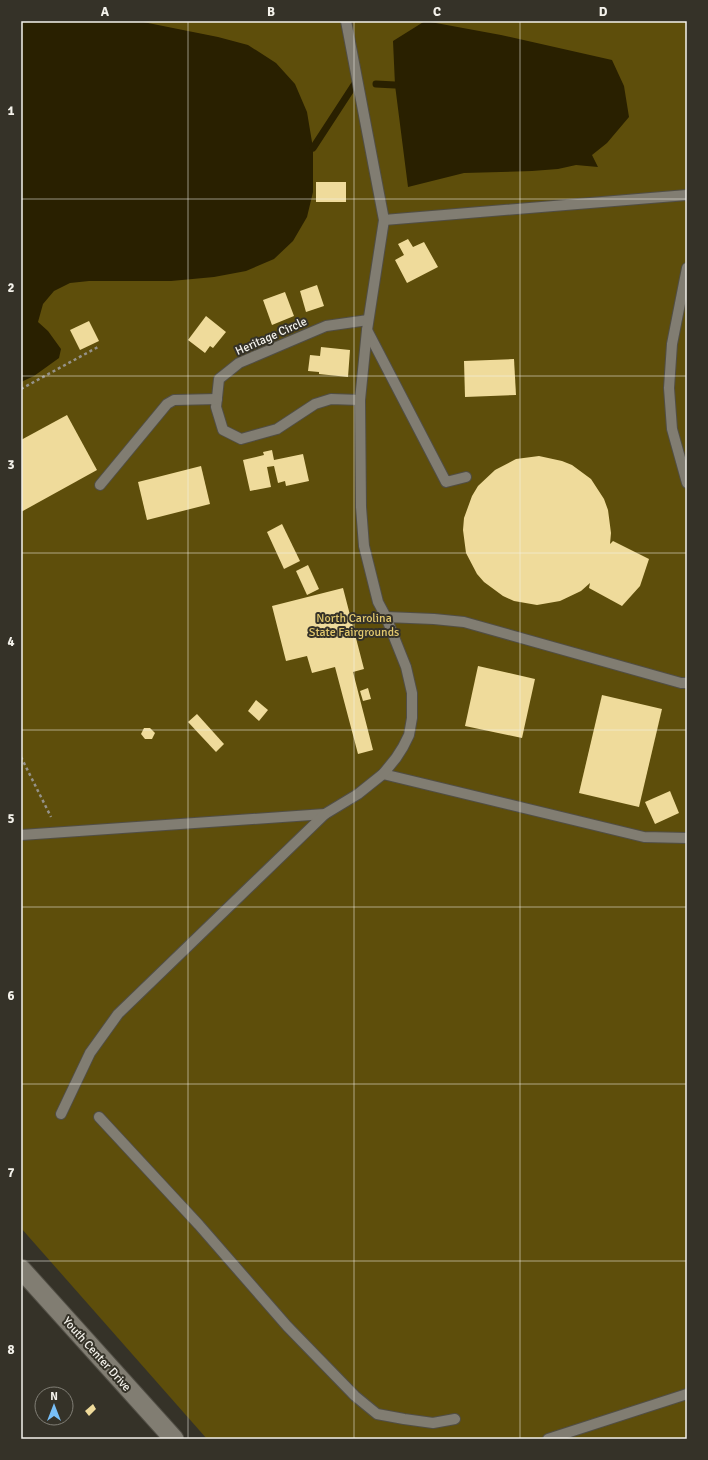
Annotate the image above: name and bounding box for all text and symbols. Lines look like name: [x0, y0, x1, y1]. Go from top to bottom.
text: A: [101, 4, 110, 20]
text: B: [267, 4, 275, 20]
text: C: [433, 4, 441, 20]
text: D: [599, 4, 608, 20]
text: 1: [7, 103, 15, 119]
text: 2: [7, 280, 15, 296]
street label: Heritage Circle: [233, 314, 309, 359]
text: 3: [7, 457, 15, 473]
park label: North Carolina State Fairgrounds: [309, 611, 399, 640]
text: 4: [7, 634, 15, 650]
text: 5: [7, 811, 15, 827]
text: 6: [7, 988, 15, 1004]
text: 7: [7, 1165, 15, 1181]
street label: Youth Center Drive: [59, 1314, 134, 1395]
text: 8: [7, 1342, 15, 1358]
north arrow: [34, 1386, 74, 1426]
text: N: [50, 1390, 58, 1403]

